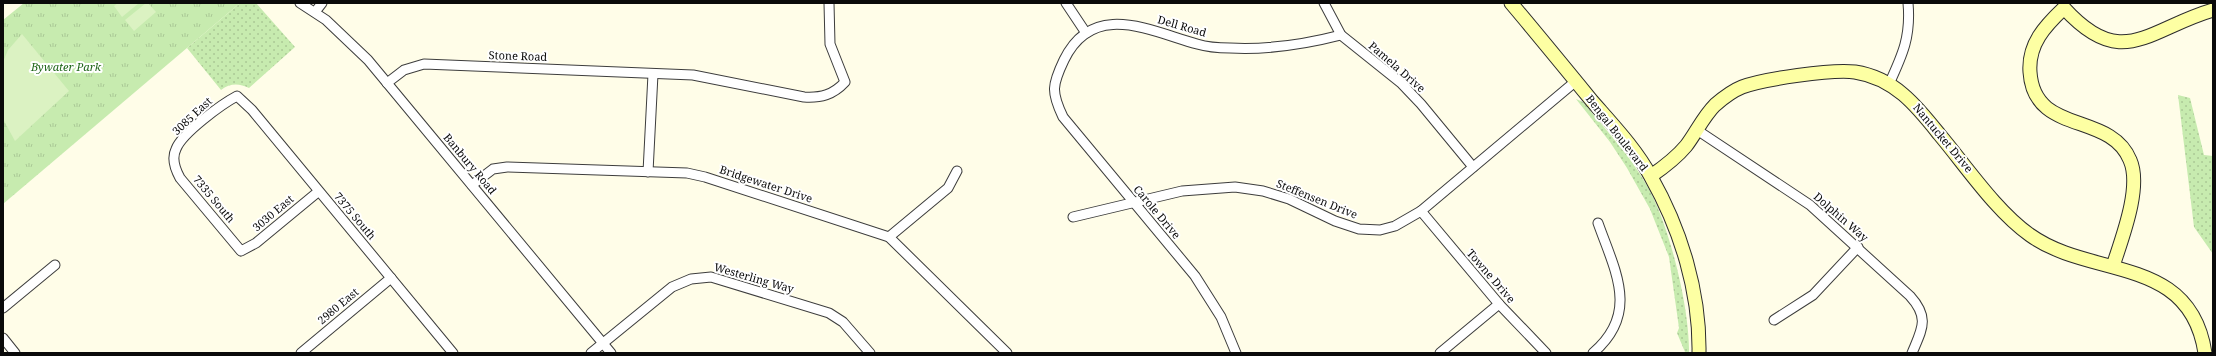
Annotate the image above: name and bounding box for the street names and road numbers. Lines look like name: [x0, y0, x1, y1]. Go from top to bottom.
street label: Dell Road: [1156, 11, 1209, 40]
street label: Pamela Drive: [1366, 38, 1429, 95]
street label: Stone Road: [488, 47, 548, 64]
street label: Bengal Boulevard: [1583, 91, 1652, 174]
street label: 3085 East: [169, 93, 215, 138]
street label: Nantucket Drive: [1910, 100, 1977, 175]
street label: Banbury Road: [441, 130, 500, 197]
street label: Bridgewater Drive: [718, 161, 815, 206]
street label: 7335 South: [190, 172, 239, 226]
street label: Steffensen Drive: [1274, 175, 1360, 222]
street label: Carole Drive: [1131, 182, 1184, 242]
street label: 7375 South: [331, 189, 380, 243]
street label: Dolphin Way: [1811, 189, 1872, 245]
street label: 3030 East: [249, 191, 296, 234]
street label: Towne Drive: [1464, 246, 1519, 306]
street label: Westerling Way: [712, 259, 797, 296]
street label: 2980 East: [314, 284, 361, 327]

